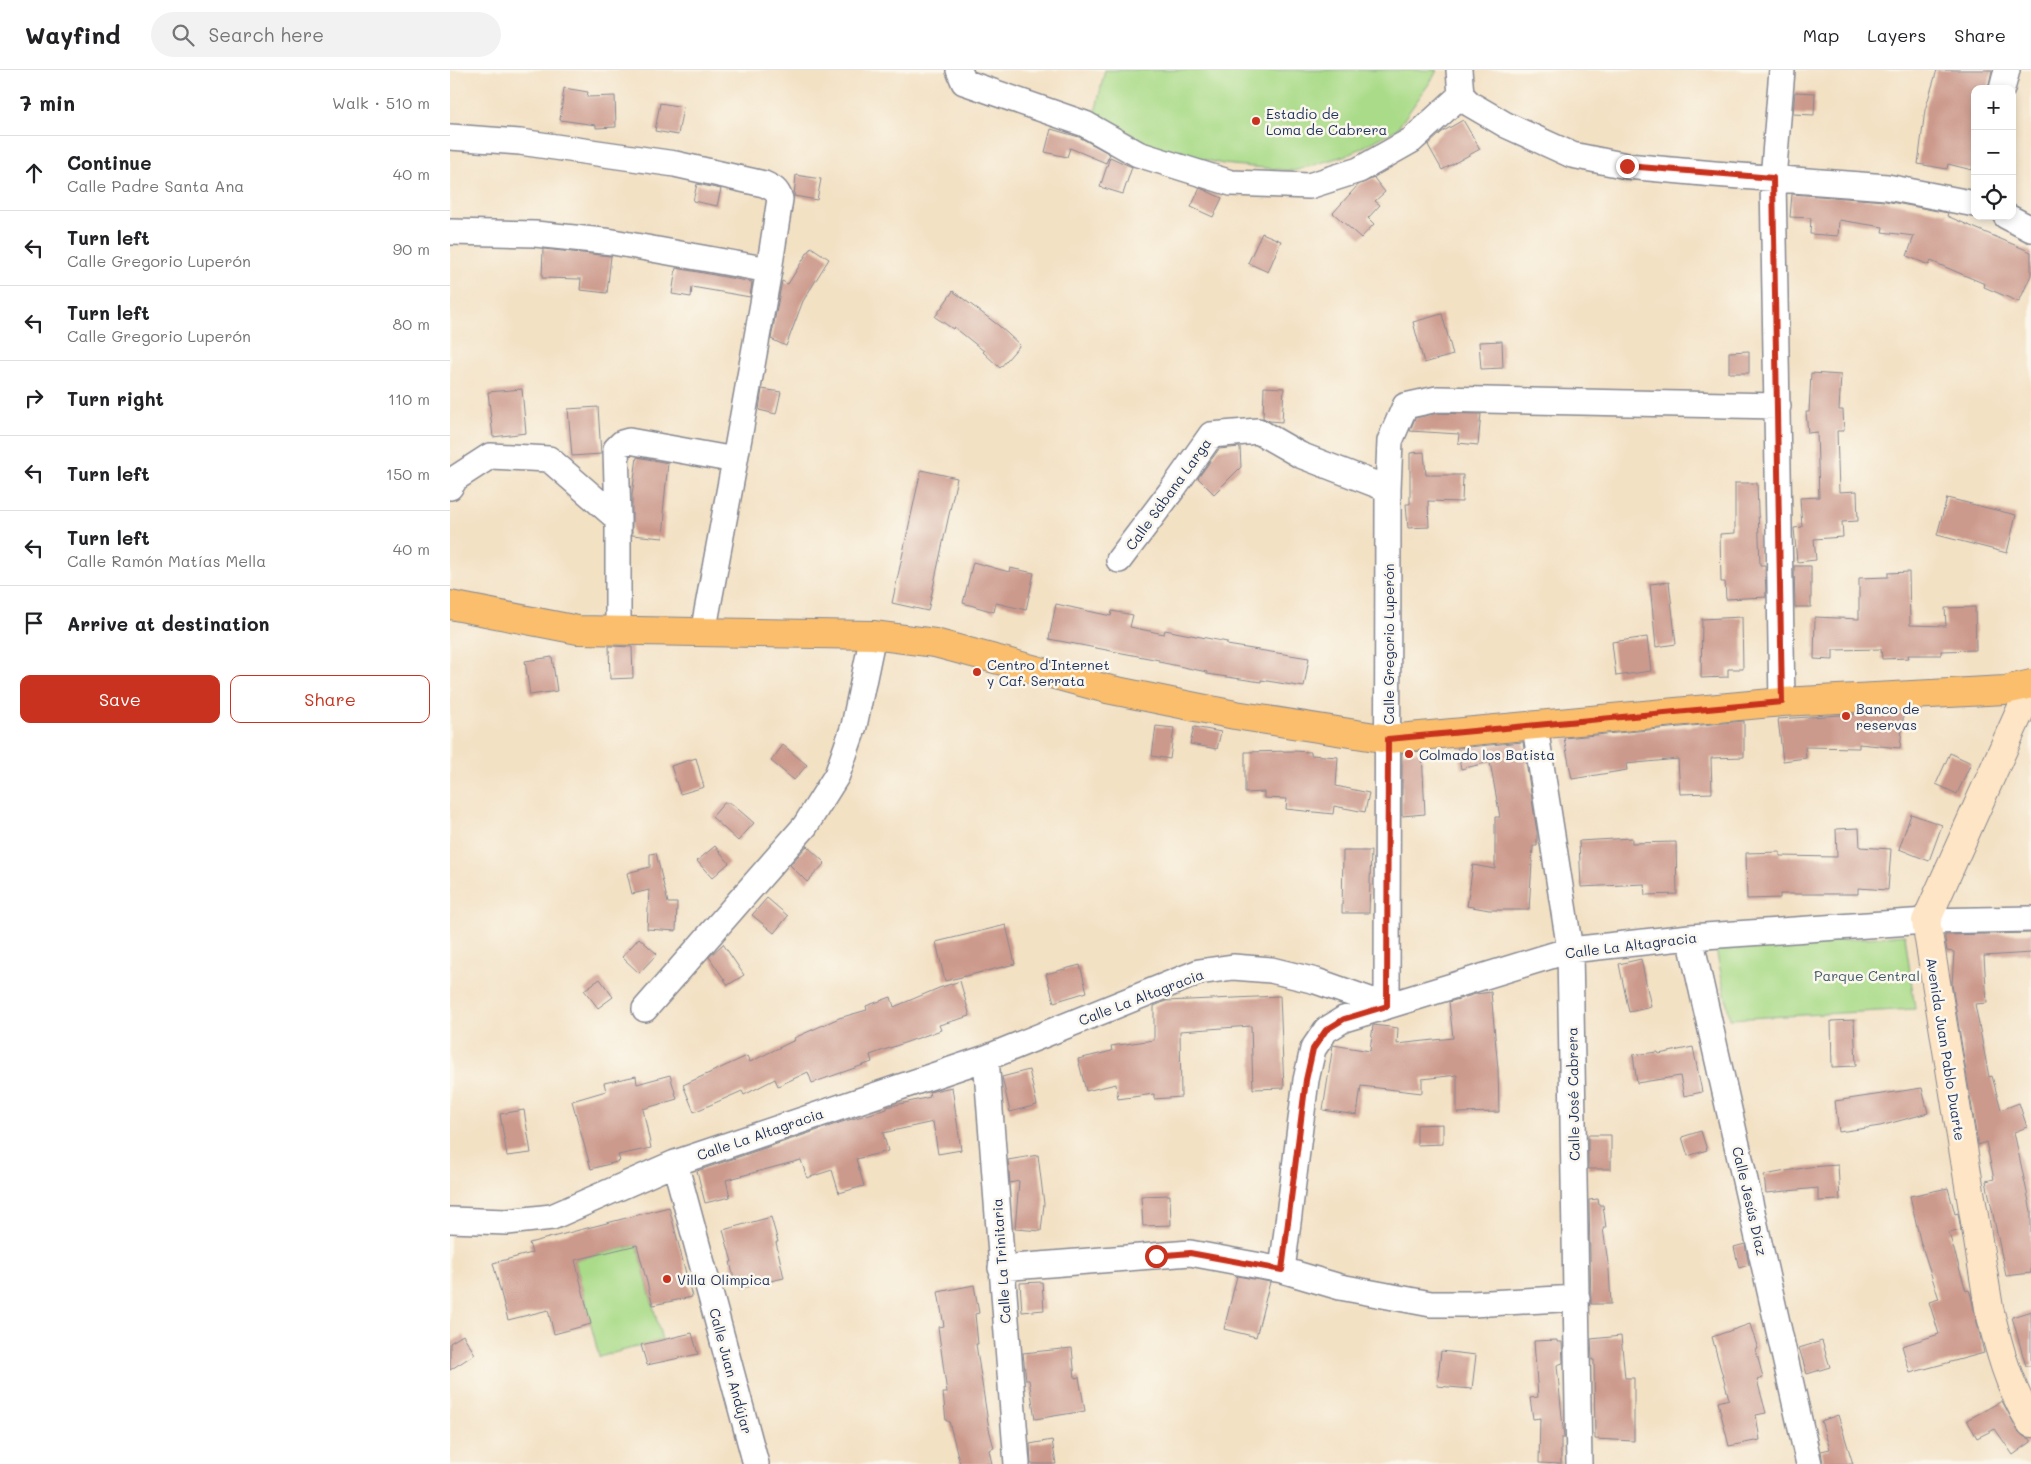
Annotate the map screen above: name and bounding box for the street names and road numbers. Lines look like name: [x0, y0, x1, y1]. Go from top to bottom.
street label: Calle Sábana Larga: [1121, 434, 1215, 554]
street label: Calle Gregorio Luperón: [1379, 564, 1398, 724]
street label: Calle La Altagracia: [1564, 927, 1698, 963]
street label: Avenida Juan Pablo Duarte: [1922, 956, 1970, 1142]
street label: Calle La Altagracia: [1076, 964, 1206, 1030]
street label: Calle José Cabrera: [1562, 1027, 1584, 1161]
street label: Calle La Altagracia: [694, 1103, 826, 1165]
street label: Calle Jesús Díaz: [1728, 1145, 1772, 1258]
street label: Calle La Trinitaria: [987, 1198, 1015, 1324]
street label: Calle Juan Andújar: [705, 1306, 757, 1436]

